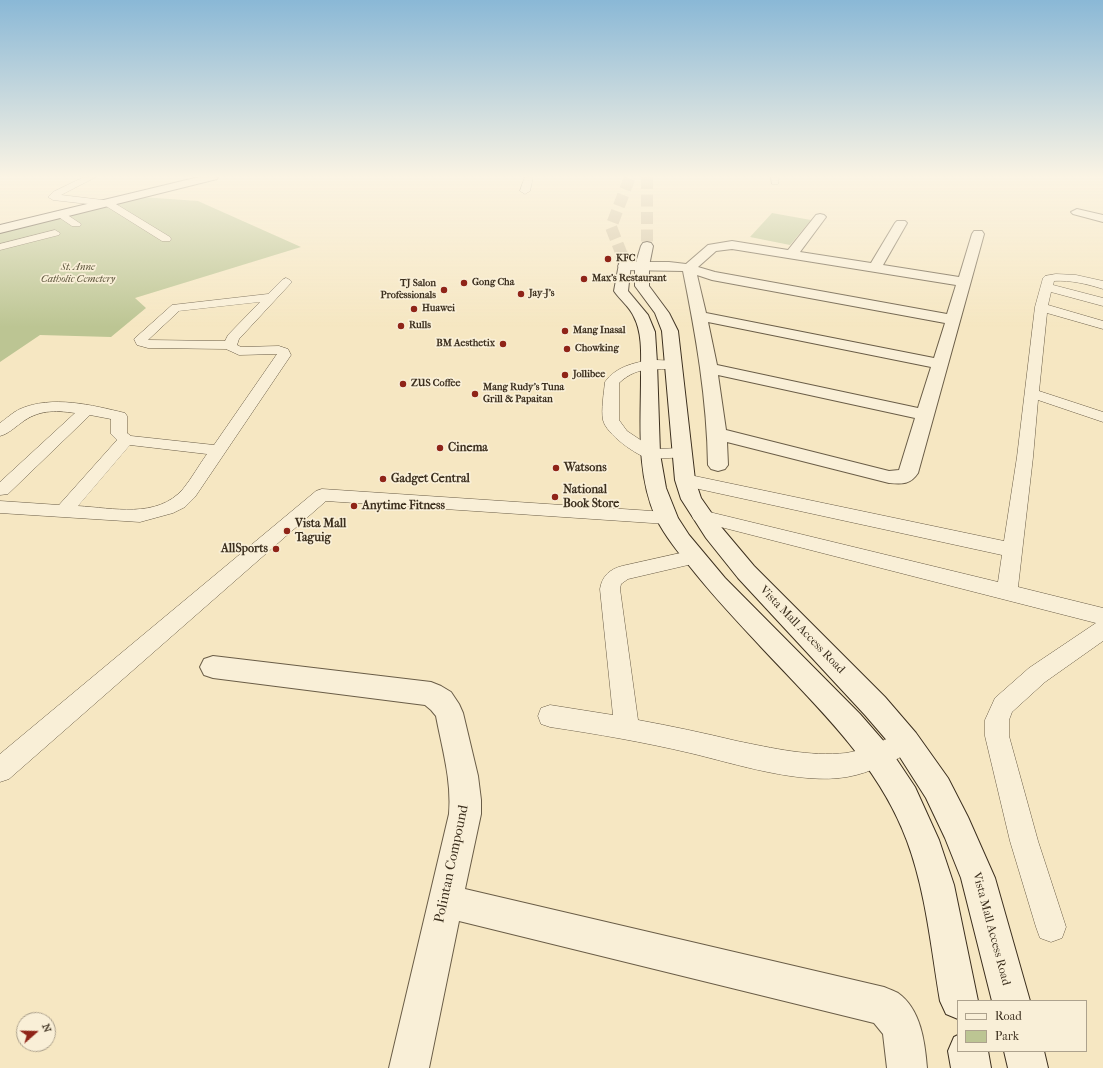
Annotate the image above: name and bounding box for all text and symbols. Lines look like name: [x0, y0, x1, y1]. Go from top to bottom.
place label: KFC: [616, 253, 635, 265]
marker: KFC: [603, 254, 613, 264]
park label: St. Anne Catholic Cemetery: [41, 262, 115, 286]
place label: Max's Restaurant: [592, 273, 667, 285]
marker: Max's Restaurant: [579, 274, 589, 284]
place label: Gong Cha: [472, 277, 514, 289]
place label: TJ Salon Professionals: [381, 278, 436, 302]
marker: Gong Cha: [459, 278, 469, 288]
marker: TJ Salon Professionals: [439, 285, 449, 295]
place label: Jay-J's: [529, 288, 554, 300]
marker: Jay-J's: [516, 289, 526, 299]
place label: Huawei: [422, 303, 455, 315]
marker: Huawei: [409, 304, 419, 314]
place label: Rulls: [409, 320, 431, 332]
marker: Rulls: [396, 321, 406, 331]
place label: Mang Inasal: [573, 325, 625, 337]
marker: Mang Inasal: [560, 326, 570, 336]
place label: BM Aesthetix: [436, 338, 495, 350]
marker: BM Aesthetix: [498, 339, 508, 349]
place label: Chowking: [575, 343, 619, 355]
marker: Chowking: [562, 344, 572, 354]
place label: Jollibee: [573, 369, 605, 381]
marker: Jollibee: [560, 370, 570, 380]
place label: ZUS Coffee: [411, 378, 460, 390]
marker: ZUS Coffee: [398, 379, 408, 389]
place label: Mang Rudy's Tuna Grill & Papaitan: [483, 382, 564, 406]
marker: Mang Rudy's Tuna Grill & Papaitan: [470, 389, 480, 399]
place label: Cinema: [448, 441, 488, 455]
marker: Cinema: [435, 443, 445, 453]
place label: Watsons: [564, 461, 607, 475]
marker: Watsons: [551, 463, 561, 473]
place label: Gadget Central: [391, 472, 470, 486]
marker: Gadget Central: [378, 474, 388, 484]
place label: National Book Store: [563, 483, 619, 511]
marker: National Book Store: [550, 492, 560, 502]
place label: Anytime Fitness: [362, 499, 445, 513]
marker: Anytime Fitness: [349, 501, 359, 511]
place label: Vista Mall Taguig: [295, 517, 346, 545]
marker: Vista Mall Taguig: [282, 526, 292, 536]
place label: AllSports: [221, 542, 268, 556]
marker: AllSports: [271, 544, 281, 554]
street label: Vista Mall Access Road: [756, 583, 848, 677]
street label: Polintan Compound: [431, 804, 473, 924]
street label: Vista Mall Access Road: [969, 871, 1013, 987]
legend: [957, 1000, 1087, 1052]
text: Road: [995, 1009, 1022, 1023]
north arrow: [16, 1012, 56, 1052]
text: N: [39, 1022, 54, 1034]
text: Park: [995, 1029, 1019, 1043]

